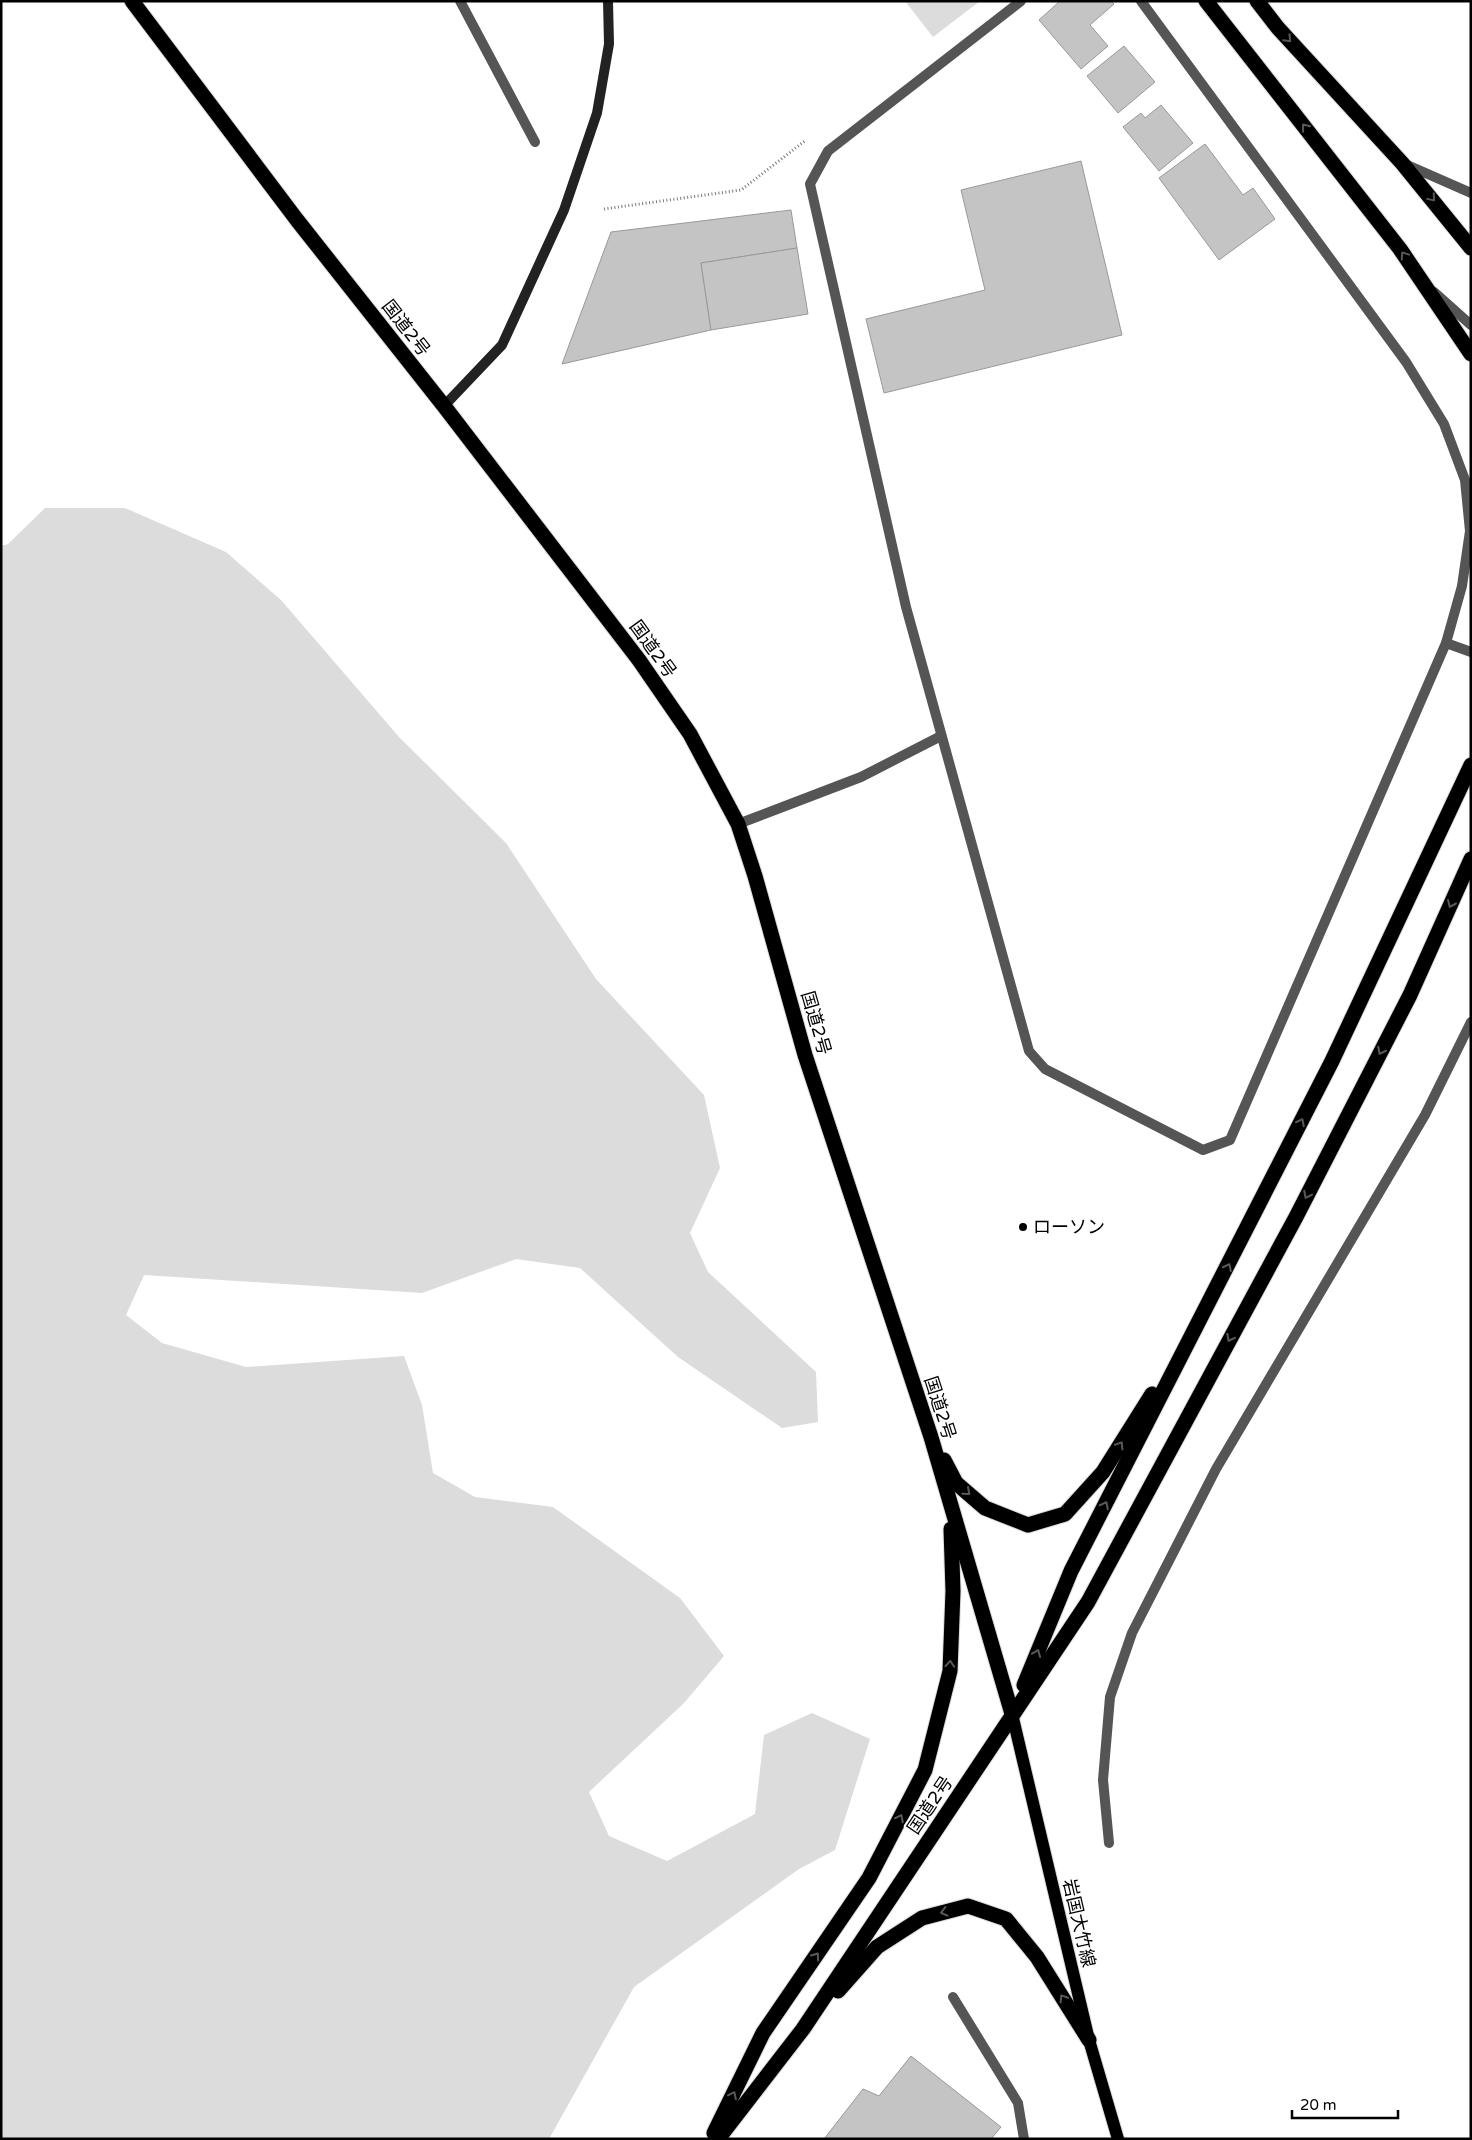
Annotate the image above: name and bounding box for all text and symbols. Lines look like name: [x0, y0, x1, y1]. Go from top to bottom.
one-way arrow: [1282, 33, 1291, 42]
one-way arrow: [1302, 124, 1310, 133]
one-way arrow: [1426, 193, 1435, 202]
one-way arrow: [1401, 252, 1410, 261]
street label: 国道2号: [377, 295, 435, 361]
street label: 国道2号: [625, 616, 681, 682]
one-way arrow: [1446, 899, 1457, 908]
street label: 国道2号: [796, 989, 836, 1057]
one-way arrow: [1377, 1045, 1387, 1054]
one-way arrow: [1295, 1119, 1305, 1128]
one-way arrow: [1303, 1190, 1313, 1199]
place label: ローソン: [1033, 1216, 1105, 1238]
marker: ローソン: [1017, 1221, 1029, 1233]
one-way arrow: [1221, 1264, 1231, 1273]
one-way arrow: [1227, 1333, 1237, 1342]
street label: 国道2号: [919, 1374, 961, 1442]
one-way arrow: [1114, 1442, 1124, 1451]
one-way arrow: [961, 1486, 970, 1495]
one-way arrow: [1099, 1501, 1109, 1510]
one-way arrow: [1031, 1649, 1042, 1658]
one-way arrow: [944, 1660, 955, 1668]
street label: 国道2号: [903, 1772, 957, 1838]
one-way arrow: [894, 1814, 904, 1823]
street label: 岩国大竹線: [1058, 1877, 1100, 1969]
one-way arrow: [941, 1907, 949, 1917]
one-way arrow: [810, 1952, 819, 1962]
one-way arrow: [1059, 1995, 1069, 2004]
scale bar: [1292, 2088, 1398, 2120]
one-way arrow: [726, 2091, 737, 2100]
text: 20 m: [1300, 2096, 1337, 2114]

